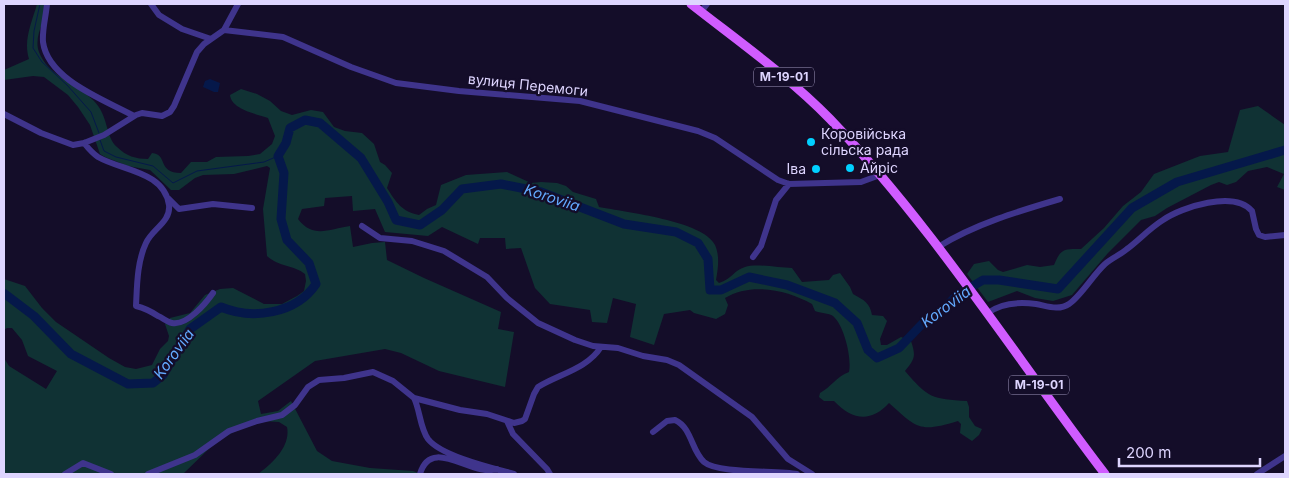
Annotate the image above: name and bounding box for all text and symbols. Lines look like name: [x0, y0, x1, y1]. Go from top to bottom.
road number: М-19-01: [754, 68, 814, 86]
street label: вулиця Перемоги: [467, 70, 589, 99]
place label: Коровійська сільска рада: [821, 125, 909, 158]
marker: Коровійська сільска рада: [805, 136, 817, 148]
place label: Айріс: [860, 159, 898, 176]
place label: Іва: [786, 160, 806, 177]
marker: Айріс: [844, 162, 856, 174]
marker: Іва: [810, 163, 822, 175]
water label: Koroviia: [522, 180, 582, 215]
water label: Koroviia: [917, 282, 974, 331]
water label: Koroviia: [149, 325, 198, 383]
road number: М-19-01: [1009, 376, 1069, 394]
scale bar: [1119, 436, 1260, 468]
text: 200 m: [1126, 443, 1171, 462]

